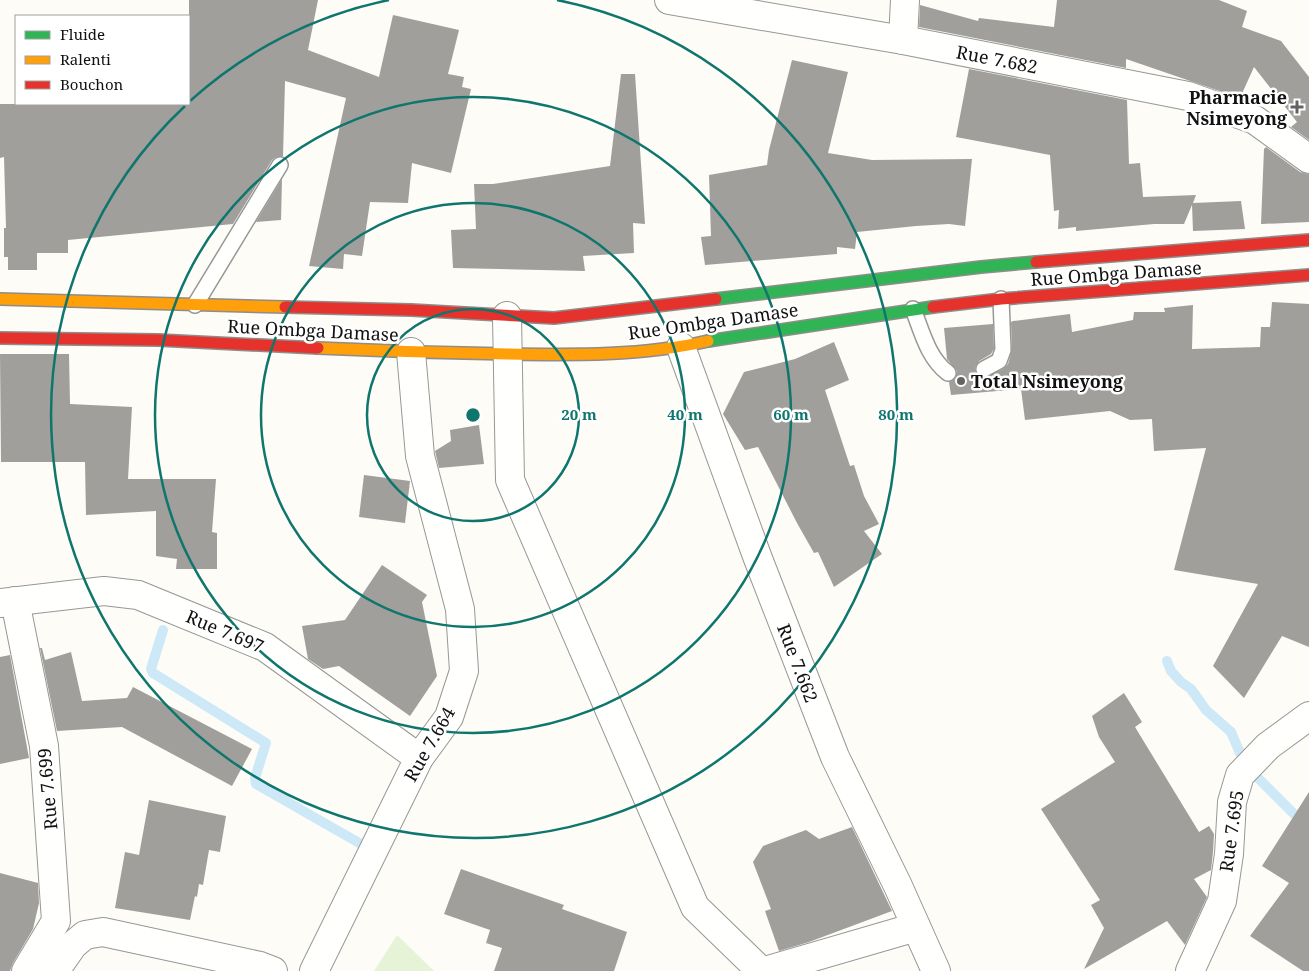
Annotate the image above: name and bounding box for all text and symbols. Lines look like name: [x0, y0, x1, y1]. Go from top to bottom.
legend: [15, 15, 190, 105]
text: Fluide: [60, 24, 105, 44]
street label: Rue 7.682: [954, 39, 1040, 79]
text: Ralenti: [60, 49, 111, 69]
text: Bouchon: [60, 74, 124, 94]
place label: Pharmacie Nsimeyong: [1186, 85, 1288, 130]
marker: Pharmacie Nsimeyong: [1291, 101, 1303, 113]
street label: Rue Ombga Damase: [1030, 255, 1202, 291]
street label: Rue Ombga Damase: [626, 297, 800, 345]
street label: Rue Ombga Damase: [227, 314, 399, 346]
place label: Total Nsimeyong: [971, 369, 1124, 393]
marker: Total Nsimeyong: [955, 375, 967, 387]
text: 20 m: [561, 404, 597, 424]
text: 40 m: [667, 404, 703, 424]
text: 60 m: [773, 404, 809, 424]
text: 80 m: [878, 404, 914, 424]
centre of rings: [464, 406, 482, 424]
street label: Rue 7.697: [182, 604, 268, 658]
street label: Rue 7.662: [772, 620, 824, 706]
street label: Rue 7.664: [398, 702, 460, 786]
street label: Rue 7.699: [31, 747, 63, 831]
street label: Rue 7.695: [1213, 789, 1249, 873]

